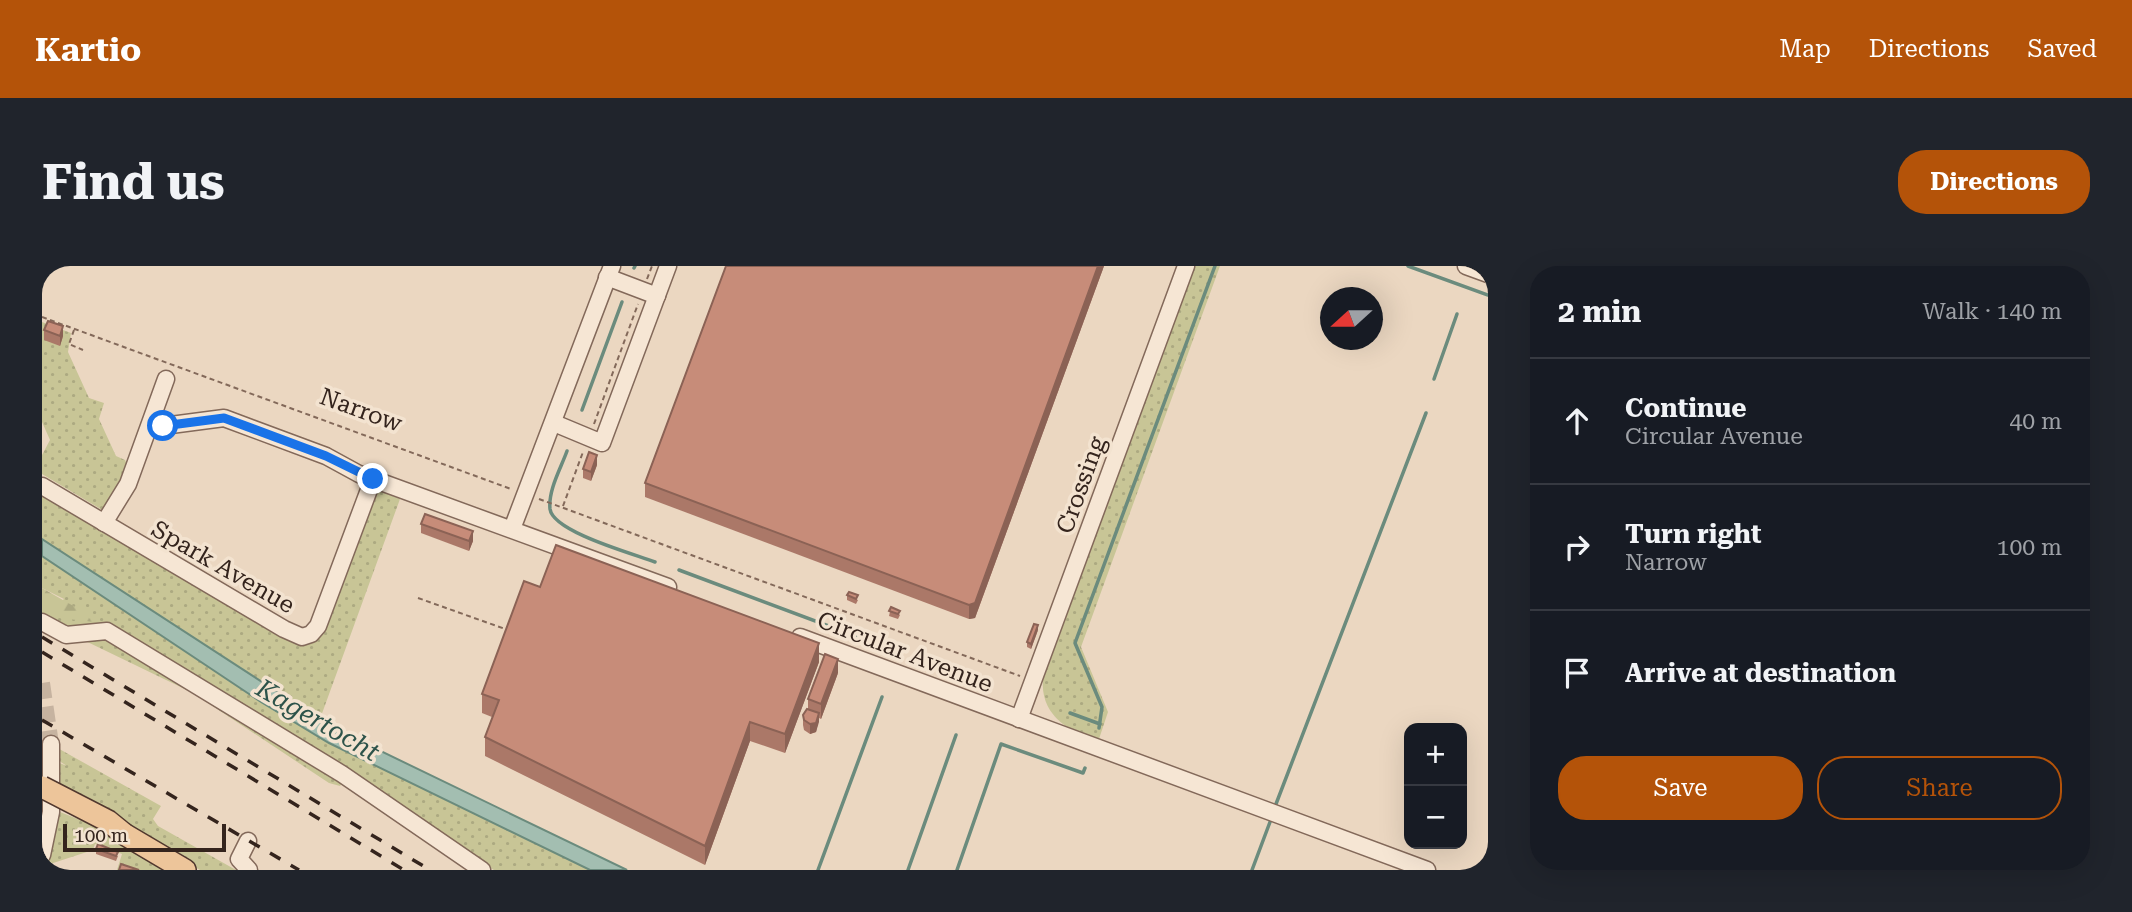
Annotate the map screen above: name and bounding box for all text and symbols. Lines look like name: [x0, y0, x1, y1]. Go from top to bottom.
text: Kartio: [35, 30, 141, 69]
text: Map: [1779, 35, 1831, 63]
text: Directions: [1869, 35, 1989, 63]
text: Saved: [2027, 35, 2097, 63]
button: Directions: [1898, 150, 2090, 214]
text: Find us: [42, 154, 225, 211]
north arrow: [1320, 287, 1383, 350]
text: 2 min: [1558, 294, 1641, 329]
text: Walk · 140 m: [1923, 298, 2062, 325]
street label: Narrow: [316, 382, 406, 438]
text: Continue: [1625, 393, 1747, 423]
icon: ahead: [1558, 402, 1596, 440]
text: 40 m: [2009, 408, 2062, 435]
route start: [147, 410, 178, 441]
text: Circular Avenue: [1625, 423, 1803, 450]
street label: Crossing: [1051, 432, 1112, 537]
route end: [357, 463, 388, 494]
street label: Spark Avenue: [146, 515, 300, 619]
text: Turn right: [1625, 519, 1761, 549]
icon: right: [1558, 528, 1596, 566]
text: 100 m: [1997, 534, 2062, 561]
text: Narrow: [1625, 549, 1707, 576]
street label: Circular Avenue: [813, 606, 997, 698]
icon: arrive: [1558, 654, 1596, 692]
text: Arrive at destination: [1625, 658, 1896, 688]
water label: Kagertocht: [250, 672, 385, 767]
map controls: [1404, 723, 1467, 849]
button: +: [1404, 723, 1467, 786]
button: Save: [1558, 756, 1803, 820]
button: Share: [1817, 756, 2062, 820]
button: −: [1404, 786, 1467, 849]
scale bar: [63, 821, 226, 853]
text: 100 m: [74, 824, 128, 847]

